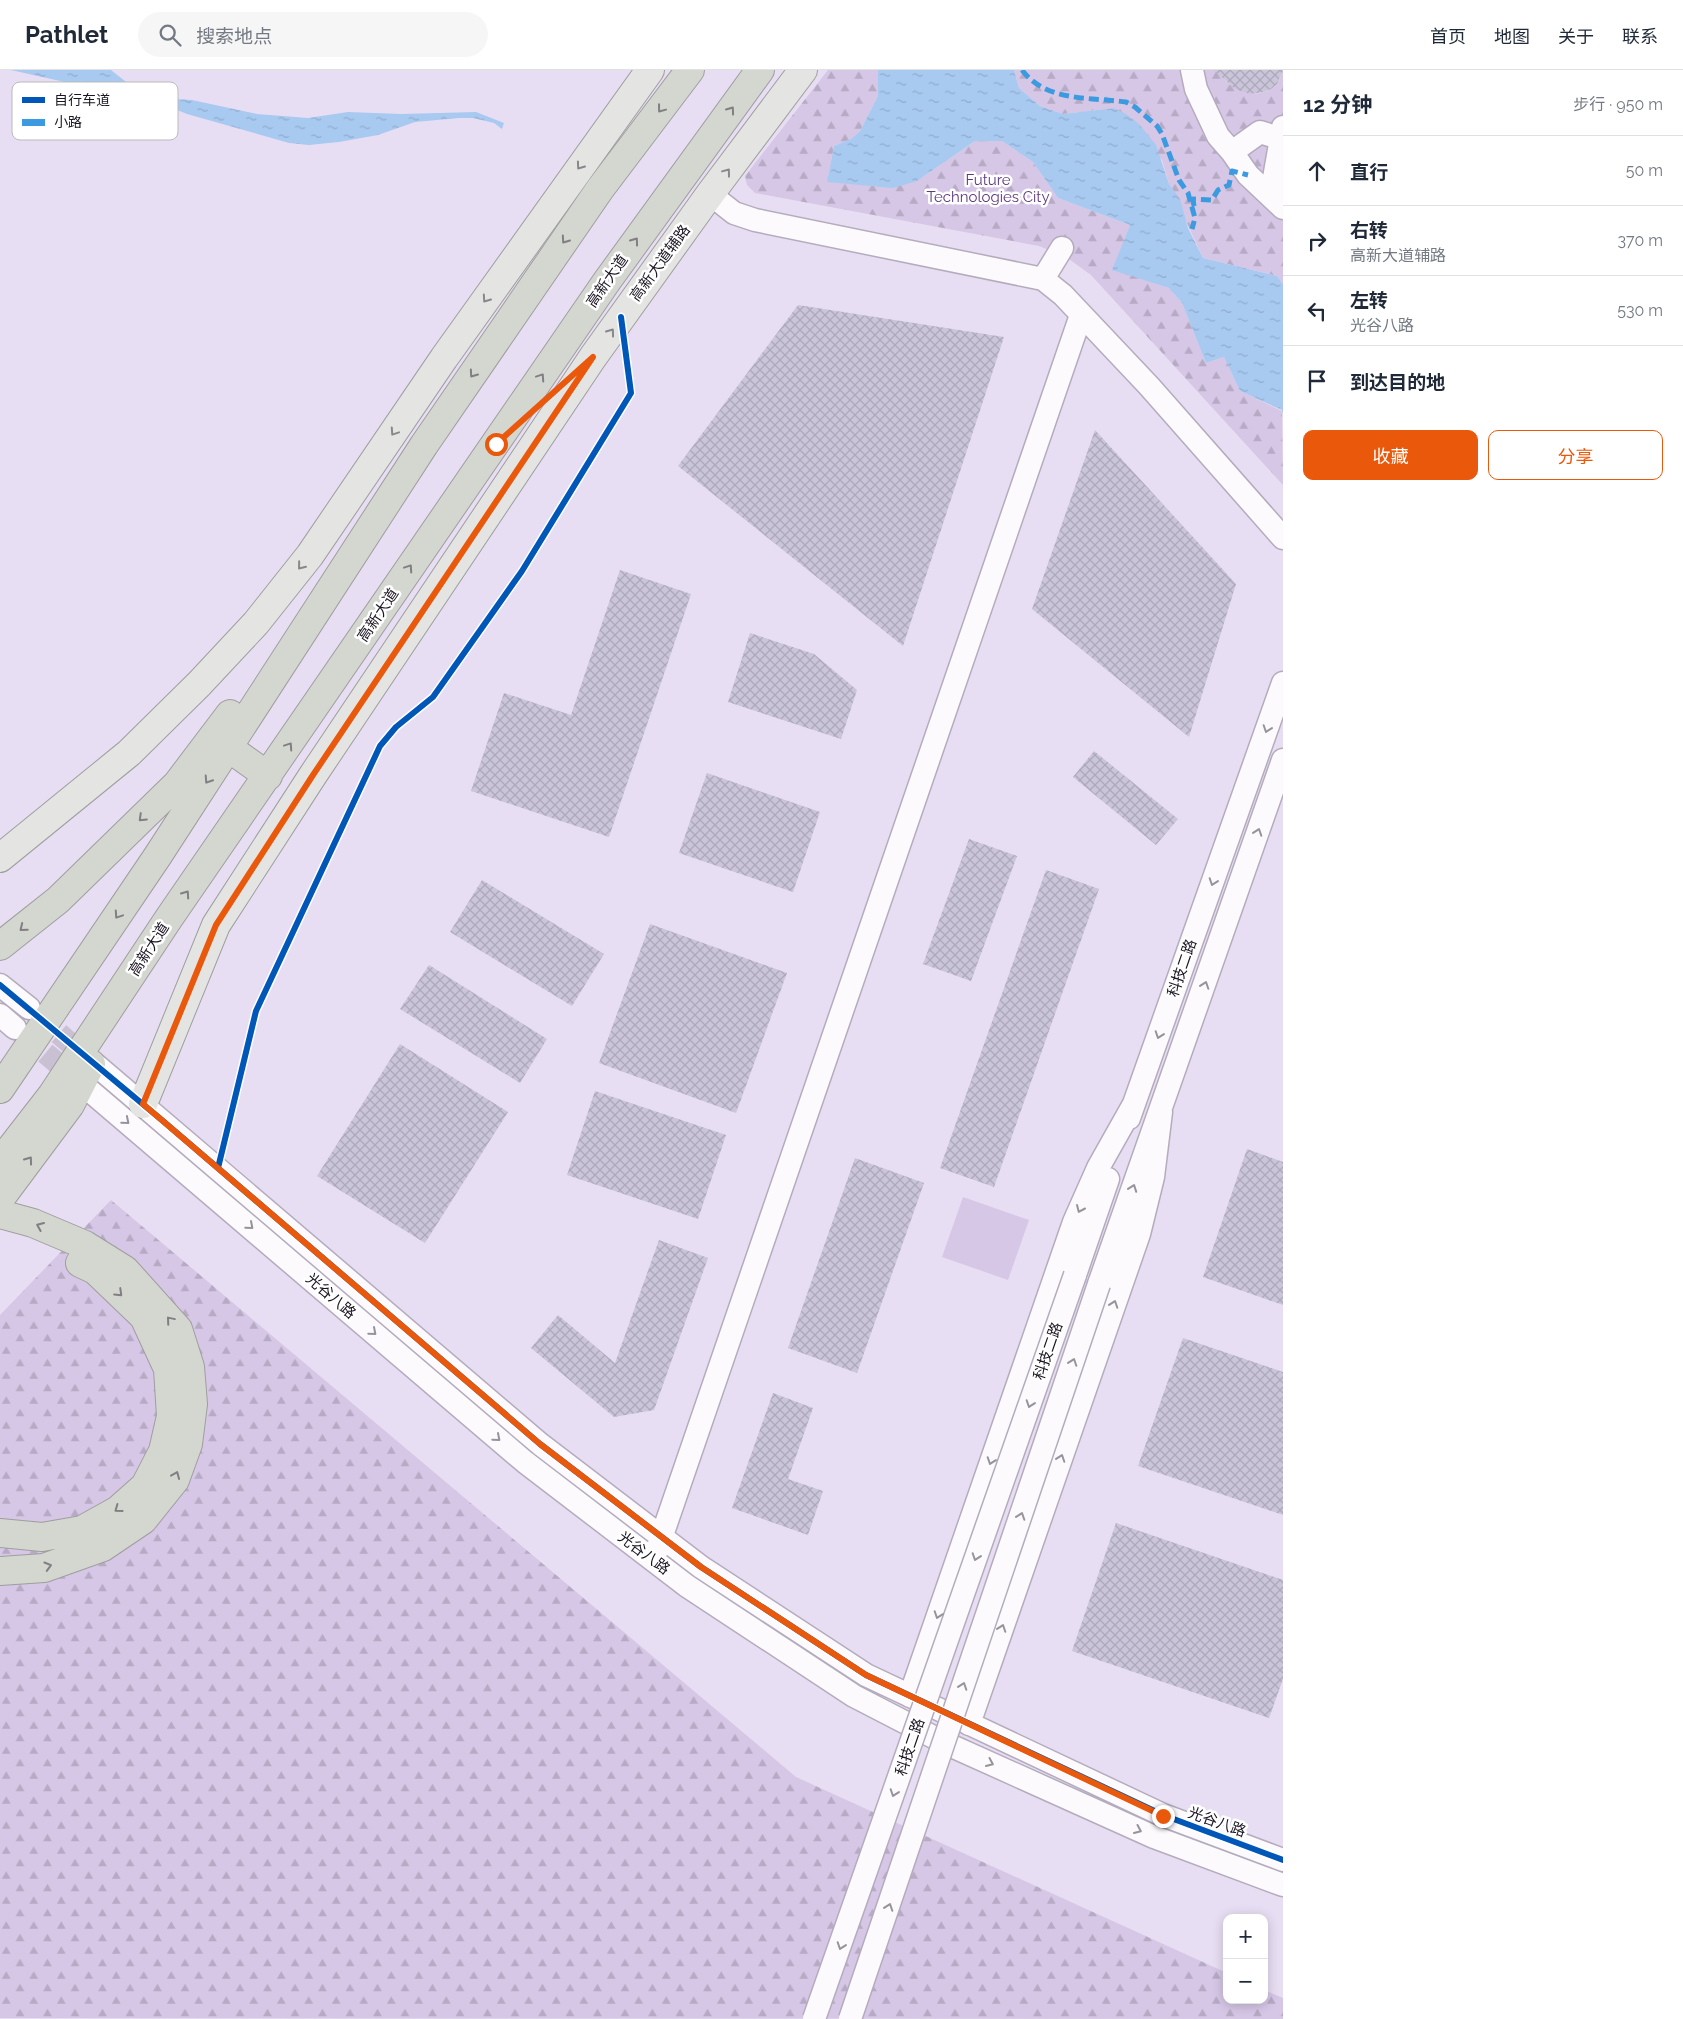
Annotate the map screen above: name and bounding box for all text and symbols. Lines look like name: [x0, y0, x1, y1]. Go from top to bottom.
search box: [138, 12, 488, 57]
text: Pathlet: [25, 20, 108, 49]
icon: search: [156, 21, 184, 49]
text: 搜索地点: [196, 25, 272, 47]
text: 首页: [1430, 26, 1466, 47]
text: 地图: [1494, 26, 1530, 47]
text: 关于: [1558, 26, 1594, 47]
text: 联系: [1622, 26, 1658, 47]
legend: [12, 82, 178, 140]
text: 自行车道: [54, 92, 110, 108]
text: 12 分钟: [1303, 92, 1372, 117]
text: 步行 · 950 m: [1573, 95, 1663, 114]
one-way arrow: [658, 103, 666, 112]
one-way arrow: [725, 106, 734, 116]
text: 小路: [54, 114, 82, 130]
icon: ahead: [1303, 157, 1331, 185]
one-way arrow: [577, 160, 586, 170]
text: 直行: [1350, 161, 1388, 183]
text: 50 m: [1626, 161, 1663, 180]
one-way arrow: [721, 169, 729, 178]
park label: Future Technologies City: [926, 171, 1050, 206]
text: 右转: [1350, 219, 1388, 241]
street label: 高新大道辅路: [626, 221, 694, 305]
icon: right: [1303, 227, 1331, 255]
text: 370 m: [1617, 231, 1663, 250]
one-way arrow: [562, 234, 571, 244]
one-way arrow: [629, 238, 638, 247]
text: 高新大道辅路: [1350, 246, 1446, 265]
street label: 高新大道: [582, 251, 632, 311]
text: 左转: [1350, 289, 1388, 311]
one-way arrow: [483, 293, 492, 303]
icon: left: [1303, 297, 1331, 325]
text: 530 m: [1617, 301, 1663, 320]
text: 光谷八路: [1350, 316, 1414, 335]
one-way arrow: [605, 328, 614, 338]
icon: arrive: [1303, 367, 1331, 395]
one-way arrow: [470, 368, 479, 378]
text: 到达目的地: [1350, 371, 1445, 393]
one-way arrow: [535, 373, 544, 382]
one-way arrow: [390, 427, 400, 436]
button: 收藏: [1303, 430, 1478, 480]
button: 分享: [1488, 430, 1663, 480]
route start: [485, 433, 508, 456]
one-way arrow: [299, 560, 307, 569]
one-way arrow: [403, 564, 412, 573]
street label: 高新大道: [354, 585, 402, 645]
one-way arrow: [1263, 724, 1273, 732]
one-way arrow: [282, 742, 292, 751]
one-way arrow: [205, 774, 214, 784]
one-way arrow: [139, 812, 148, 821]
one-way arrow: [1252, 828, 1262, 837]
one-way arrow: [1209, 877, 1219, 886]
one-way arrow: [180, 890, 189, 899]
one-way arrow: [115, 910, 124, 919]
street label: 高新大道: [125, 919, 173, 979]
one-way arrow: [19, 923, 28, 932]
street label: 科技二路: [1164, 937, 1200, 999]
one-way arrow: [1199, 982, 1209, 990]
one-way arrow: [1154, 1030, 1164, 1039]
one-way arrow: [120, 1115, 129, 1123]
one-way arrow: [23, 1156, 32, 1166]
one-way arrow: [1127, 1185, 1137, 1193]
one-way arrow: [1076, 1204, 1086, 1213]
one-way arrow: [244, 1220, 253, 1229]
one-way arrow: [36, 1222, 45, 1232]
street label: 光谷八路: [302, 1270, 360, 1322]
one-way arrow: [113, 1287, 122, 1296]
one-way arrow: [1108, 1301, 1118, 1309]
one-way arrow: [167, 1317, 175, 1326]
street label: 科技二路: [1030, 1320, 1066, 1382]
one-way arrow: [368, 1326, 377, 1335]
one-way arrow: [1067, 1358, 1077, 1367]
one-way arrow: [1026, 1399, 1036, 1407]
one-way arrow: [491, 1432, 500, 1441]
one-way arrow: [1055, 1454, 1065, 1463]
one-way arrow: [987, 1457, 997, 1465]
one-way arrow: [170, 1471, 181, 1480]
one-way arrow: [114, 1503, 124, 1512]
one-way arrow: [1015, 1512, 1025, 1521]
street label: 光谷八路: [615, 1528, 673, 1578]
one-way arrow: [972, 1552, 982, 1561]
one-way arrow: [44, 1561, 52, 1571]
one-way arrow: [934, 1610, 944, 1619]
one-way arrow: [996, 1624, 1006, 1633]
one-way arrow: [957, 1683, 967, 1691]
street label: 科技二路: [892, 1716, 928, 1778]
one-way arrow: [985, 1757, 994, 1767]
one-way arrow: [890, 1788, 900, 1797]
street label: 光谷八路: [1186, 1803, 1248, 1841]
route end: [1152, 1805, 1175, 1828]
one-way arrow: [1133, 1824, 1142, 1835]
one-way arrow: [883, 1903, 893, 1911]
map controls: [1223, 1914, 1268, 2004]
button: +: [1223, 1914, 1268, 1959]
one-way arrow: [836, 1942, 846, 1950]
button: −: [1223, 1959, 1268, 2004]

